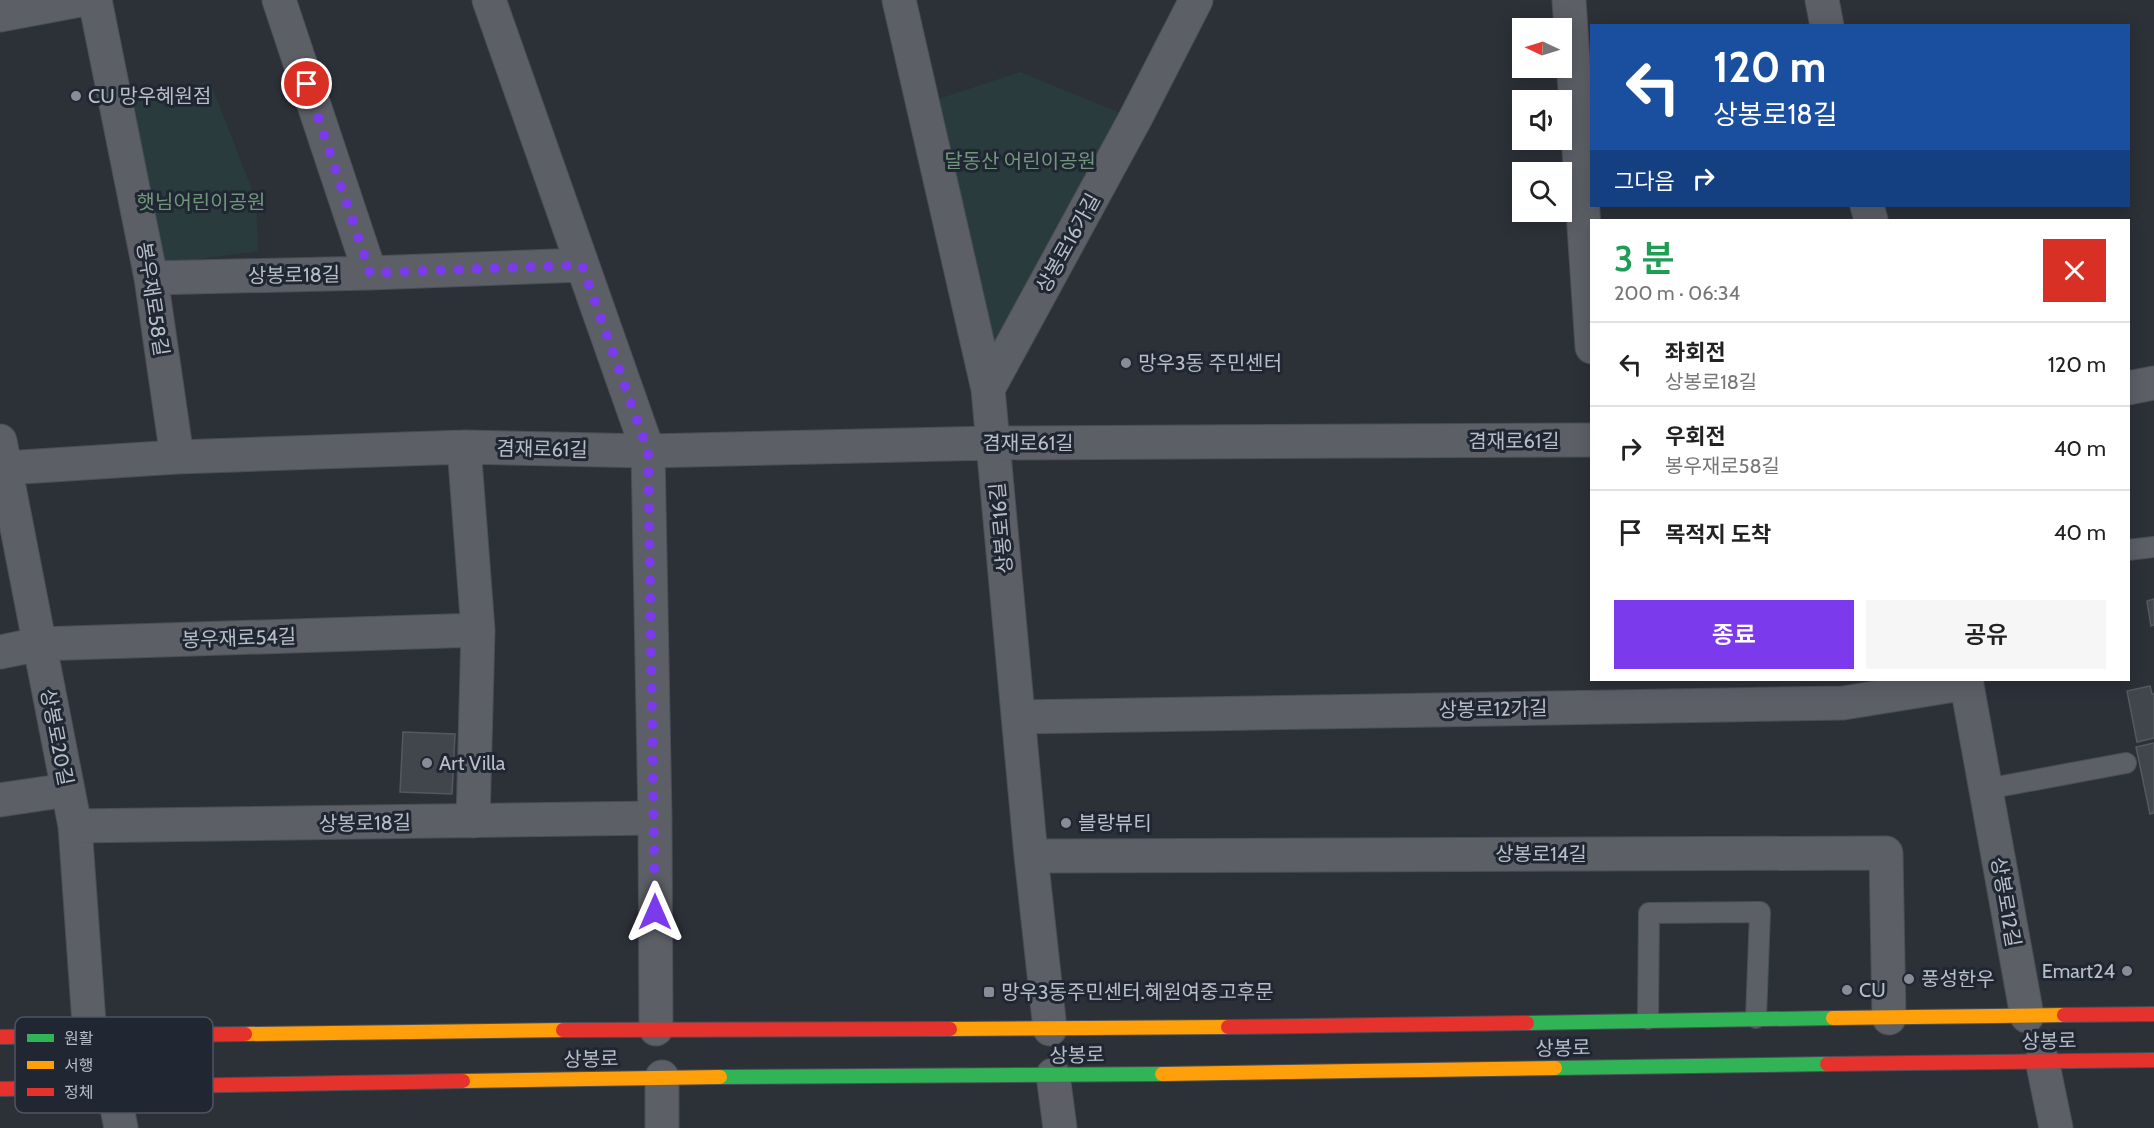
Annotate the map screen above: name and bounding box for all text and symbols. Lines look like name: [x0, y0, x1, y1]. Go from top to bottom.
north arrow: [1512, 18, 1572, 78]
map controls: [1512, 18, 1572, 222]
text: 120 m: [1713, 41, 1826, 93]
icon: left: [1614, 48, 1692, 126]
pin: [281, 58, 332, 109]
icon: arrive: [290, 67, 323, 100]
place label: CU 망우혜원점: [88, 84, 211, 108]
marker: CU 망우혜원점: [69, 89, 83, 103]
button: sound: [1512, 90, 1572, 150]
text: 상봉로18길: [1713, 98, 1838, 131]
park label: 달동산 어린이공원: [944, 149, 1096, 173]
button: search: [1512, 162, 1572, 222]
icon: right: [1687, 162, 1720, 195]
text: 그다음: [1614, 168, 1675, 195]
street label: 상봉로16가길: [1031, 189, 1105, 297]
park label: 햇님어린이공원: [137, 190, 265, 214]
text: 3 분: [1614, 236, 1675, 280]
button: close: [2043, 239, 2106, 302]
street label: 봉우재로58길: [132, 240, 174, 358]
street label: 상봉로18길: [248, 262, 340, 288]
text: 200 m · 06:34: [1614, 281, 1740, 305]
text: 좌회전: [1665, 339, 1726, 366]
icon: left: [1614, 348, 1647, 381]
place label: 망우3동 주민센터: [1138, 351, 1282, 375]
text: 120 m: [2048, 351, 2106, 378]
marker: 망우3동 주민센터: [1119, 356, 1133, 370]
text: 상봉로18길: [1665, 370, 1757, 394]
text: 우회전: [1665, 423, 1726, 450]
street label: 겸재로61길: [1468, 429, 1560, 453]
street label: 겸재로61길: [982, 431, 1074, 455]
icon: right: [1614, 432, 1647, 465]
text: 40 m: [2054, 435, 2106, 462]
street label: 겸재로61길: [496, 436, 588, 462]
text: 봉우재로58길: [1665, 454, 1780, 478]
street label: 상봉로16길: [985, 481, 1017, 575]
icon: arrive: [1614, 516, 1647, 549]
text: 40 m: [2054, 519, 2106, 546]
text: 목적지 도착: [1665, 521, 1771, 548]
button: 종료: [1614, 600, 1854, 669]
button: 공유: [1866, 600, 2106, 669]
street label: 봉우재로54길: [181, 624, 297, 652]
street label: 상봉로20길: [36, 687, 78, 787]
street label: 상봉로12가길: [1438, 696, 1548, 722]
place label: Art Villa: [439, 751, 506, 775]
marker: Art Villa: [420, 756, 434, 770]
street label: 상봉로18길: [319, 810, 411, 836]
place label: 블랑뷰티: [1078, 811, 1152, 835]
marker: 블랑뷰티: [1059, 816, 1073, 830]
street label: 상봉로14길: [1495, 842, 1587, 866]
street label: 상봉로12길: [1986, 855, 2026, 949]
position arrow: [623, 880, 687, 944]
place label: Emart24: [2042, 959, 2115, 983]
marker: Emart24: [2120, 964, 2134, 978]
place label: 풍성한우: [1921, 967, 1995, 991]
marker: 풍성한우: [1902, 972, 1916, 986]
place label: CU: [1859, 978, 1886, 1002]
place label: 망우3동주민센터.혜원여중고후문: [1001, 980, 1274, 1004]
marker: CU: [1840, 983, 1854, 997]
marker: 망우3동주민센터.혜원여중고후문: [982, 985, 996, 999]
legend: [15, 1017, 213, 1113]
text: 원활: [64, 1029, 94, 1048]
street label: 상봉로: [2021, 1029, 2077, 1053]
street label: 상봉로: [1535, 1036, 1591, 1060]
street label: 상봉로: [1049, 1043, 1105, 1067]
street label: 상봉로: [563, 1047, 619, 1071]
text: 서행: [64, 1056, 93, 1075]
text: 정체: [64, 1083, 93, 1102]

